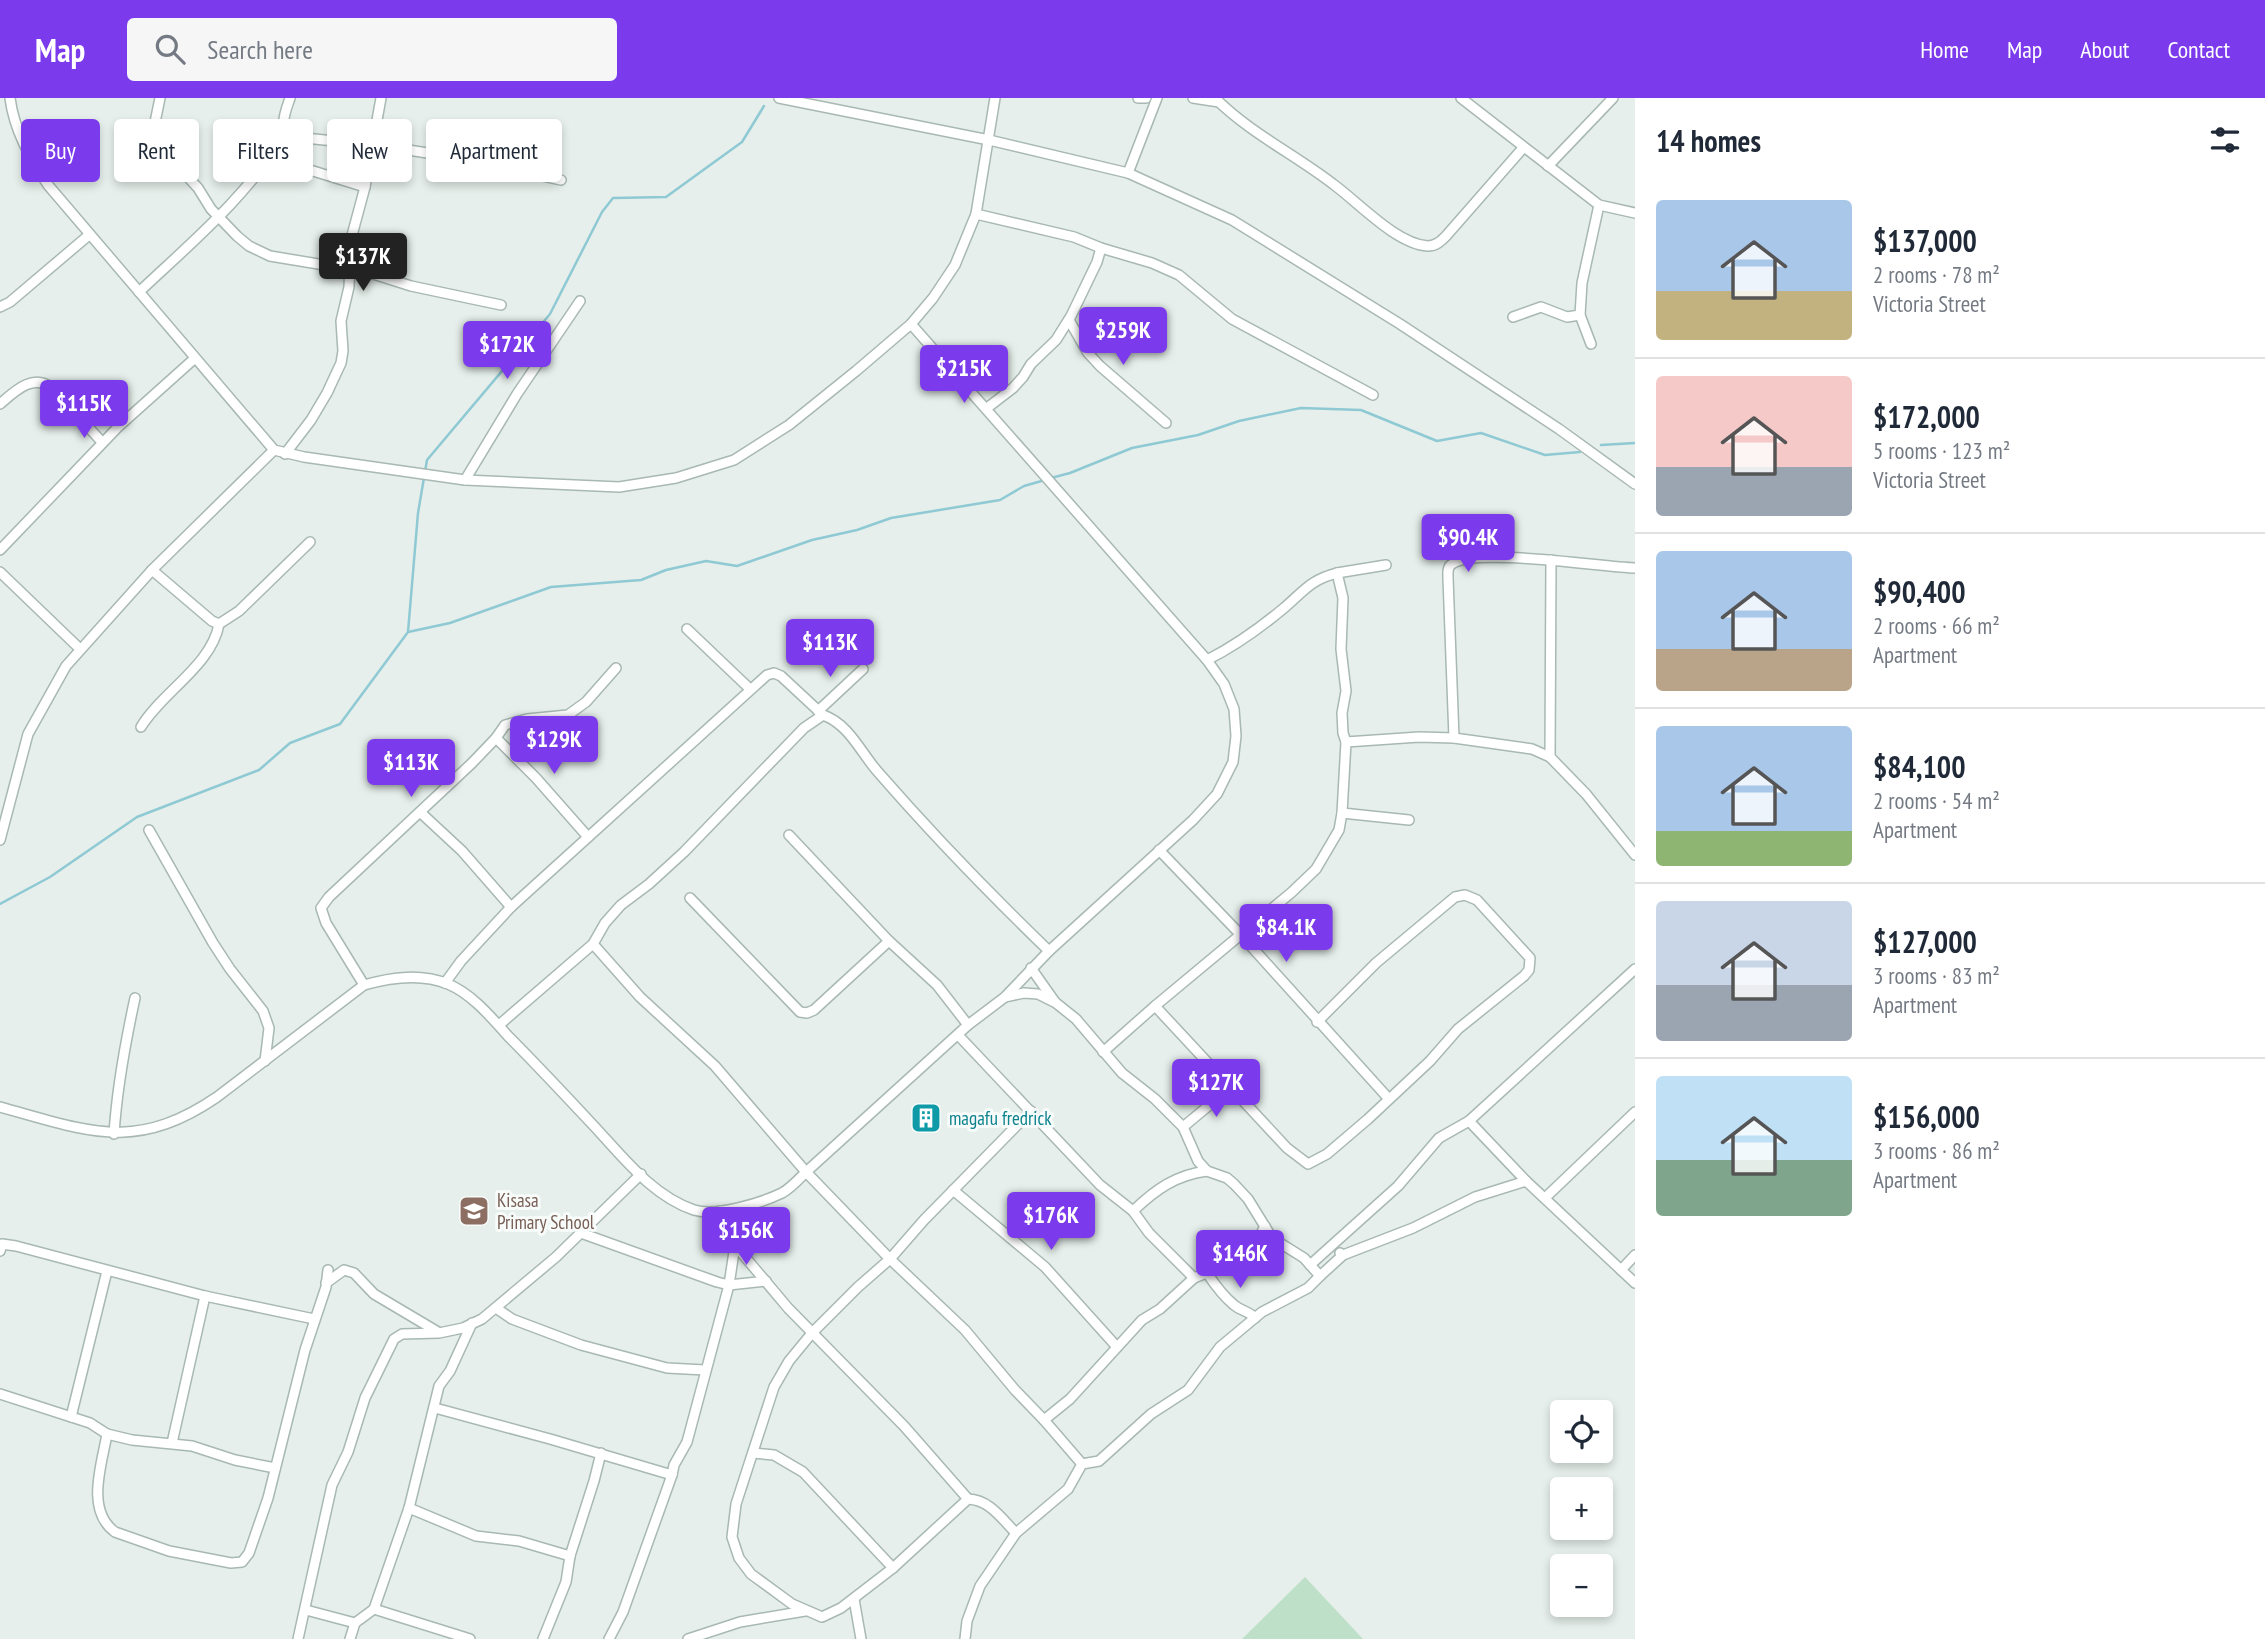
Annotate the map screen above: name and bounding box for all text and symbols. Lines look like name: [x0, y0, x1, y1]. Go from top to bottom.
search box: [127, 18, 617, 81]
text: Map: [35, 28, 85, 71]
icon: search: [151, 30, 189, 68]
text: Search here: [207, 33, 313, 66]
text: Home: [1920, 34, 1969, 65]
text: Map: [2007, 34, 2042, 65]
text: About: [2080, 34, 2129, 65]
text: Contact: [2167, 34, 2230, 65]
chip: Buy: [21, 119, 100, 182]
chip: Rent: [114, 119, 199, 182]
chip: Filters: [213, 119, 313, 182]
chip: New: [327, 119, 412, 182]
chip: Apartment: [426, 119, 562, 182]
text: 14 homes: [1656, 121, 1761, 160]
icon: filters: [2206, 121, 2244, 159]
text: $137,000: [1873, 221, 1977, 260]
icon: home: [1712, 228, 1796, 312]
pin: $137K: [314, 234, 412, 293]
text: $137K: [335, 241, 391, 270]
text: 2 rooms · 78 m²: [1873, 260, 2000, 289]
text: Victoria Street: [1873, 289, 1986, 318]
pin: $259K: [1074, 308, 1172, 367]
text: $259K: [1095, 315, 1151, 344]
pin: $172K: [458, 322, 556, 381]
text: $172K: [479, 329, 535, 358]
pin: $215K: [915, 345, 1013, 405]
text: $215K: [936, 353, 992, 382]
pin: $115K: [35, 380, 133, 440]
text: $115K: [56, 388, 112, 417]
text: $172,000: [1873, 397, 1980, 436]
icon: home: [1712, 404, 1796, 488]
text: 5 rooms · 123 m²: [1873, 436, 2010, 465]
text: Victoria Street: [1873, 465, 1986, 494]
pin: $90.4K: [1411, 514, 1525, 574]
text: $90.4K: [1438, 522, 1498, 551]
text: $90,400: [1873, 572, 1966, 611]
icon: home: [1712, 579, 1796, 663]
text: 2 rooms · 66 m²: [1873, 611, 2000, 640]
pin: $113K: [781, 620, 879, 679]
text: $113K: [802, 627, 858, 656]
text: Apartment: [1873, 640, 1957, 669]
pin: $129K: [505, 716, 603, 776]
text: $129K: [526, 724, 582, 753]
pin: $113K: [362, 740, 460, 799]
text: $113K: [383, 747, 439, 776]
text: $84,100: [1873, 747, 1966, 786]
icon: home: [1712, 754, 1796, 838]
text: 2 rooms · 54 m²: [1873, 786, 2000, 815]
text: Apartment: [1873, 815, 1957, 844]
pin: $84.1K: [1229, 904, 1343, 964]
text: $84.1K: [1256, 912, 1316, 941]
text: $127,000: [1873, 922, 1977, 961]
icon: home: [1712, 929, 1796, 1013]
text: 3 rooms · 83 m²: [1873, 961, 2000, 990]
text: Apartment: [1873, 990, 1957, 1019]
pin: $127K: [1167, 1060, 1265, 1119]
text: $127K: [1188, 1067, 1244, 1096]
text: $156,000: [1873, 1097, 1980, 1136]
building icon: magafu fredrick: [909, 1101, 943, 1135]
icon: home: [1712, 1104, 1796, 1188]
place label: magafu fredrick: [949, 1106, 1052, 1130]
text: 3 rooms · 86 m²: [1873, 1136, 2000, 1165]
text: Apartment: [1873, 1165, 1957, 1194]
place label: Kisasa Primary School: [497, 1188, 595, 1234]
pin: $176K: [1002, 1192, 1100, 1252]
school or university icon: Kisasa Primary School: [457, 1194, 491, 1228]
text: $176K: [1023, 1200, 1079, 1229]
pin: $156K: [697, 1208, 795, 1267]
text: $156K: [718, 1215, 774, 1244]
pin: $146K: [1191, 1230, 1289, 1290]
text: $146K: [1212, 1238, 1268, 1267]
map controls: [1550, 1400, 1613, 1617]
button: locate: [1550, 1400, 1613, 1463]
button: +: [1550, 1477, 1613, 1540]
button: −: [1550, 1554, 1613, 1617]

